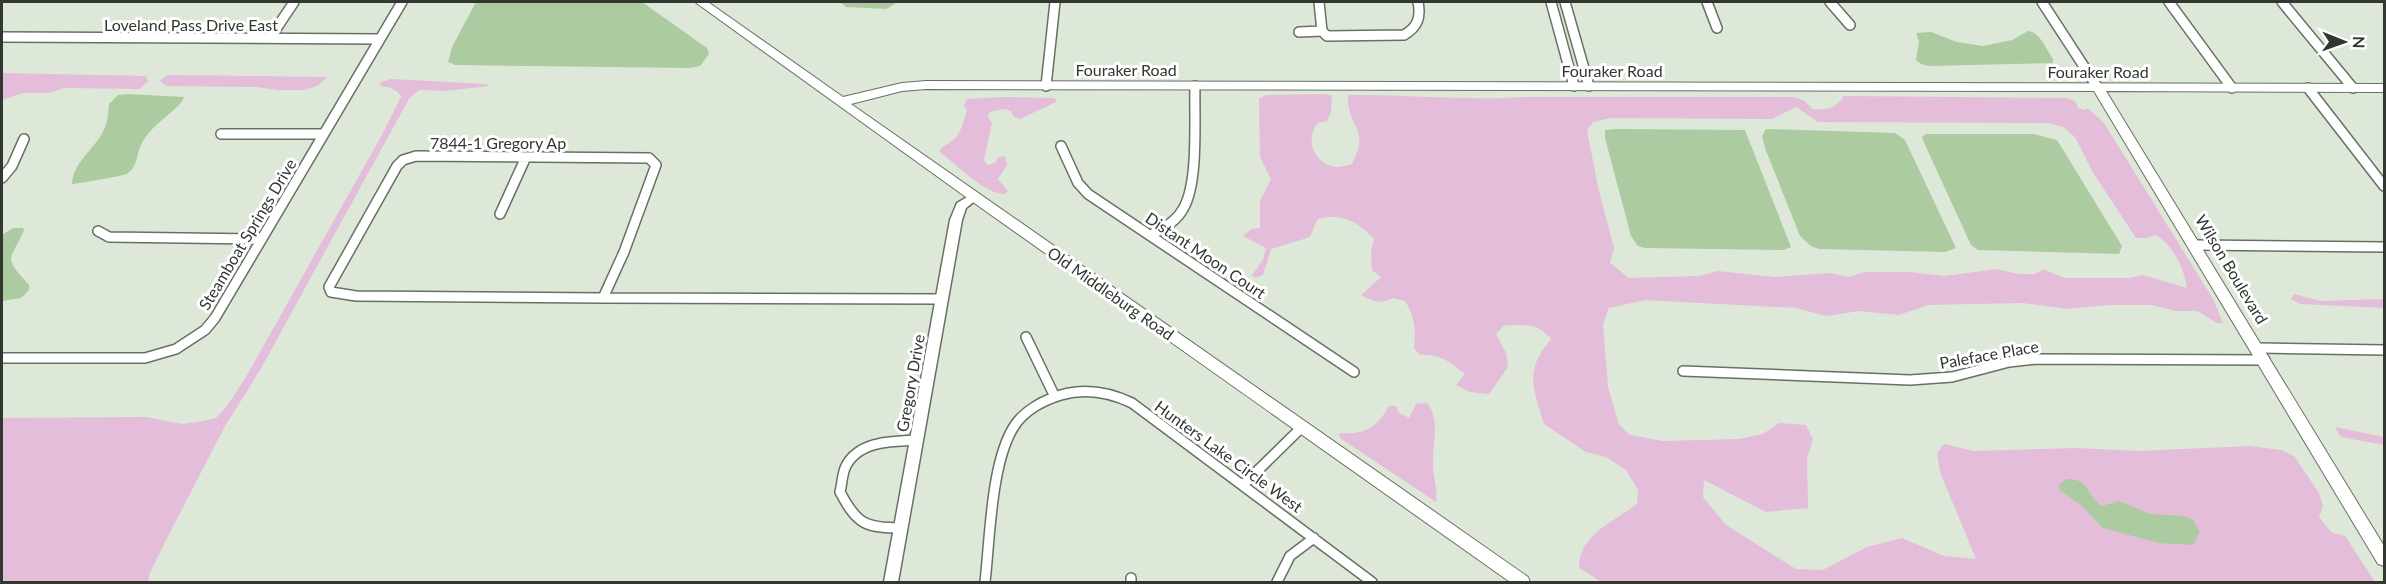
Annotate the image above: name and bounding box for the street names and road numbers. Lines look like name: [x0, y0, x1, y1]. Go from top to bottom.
street label: Loveland Pass Drive East: [104, 15, 278, 34]
street label: Fouraker Road: [1075, 60, 1177, 79]
street label: Fouraker Road: [1561, 61, 1663, 80]
street label: Fouraker Road: [2047, 62, 2149, 81]
street label: 7844-1 Gregory Ap: [430, 133, 566, 152]
street label: Steamboat Springs Drive: [194, 155, 300, 313]
street label: Distant Moon Court: [1142, 208, 1270, 302]
street label: Wilson Boulevard: [2192, 211, 2272, 327]
street label: Old Middleburg Road: [1044, 242, 1178, 344]
street label: Gregory Drive: [892, 333, 928, 433]
street label: Paleface Place: [1938, 336, 2040, 372]
street label: Hunters Lake Circle West: [1152, 396, 1307, 516]

